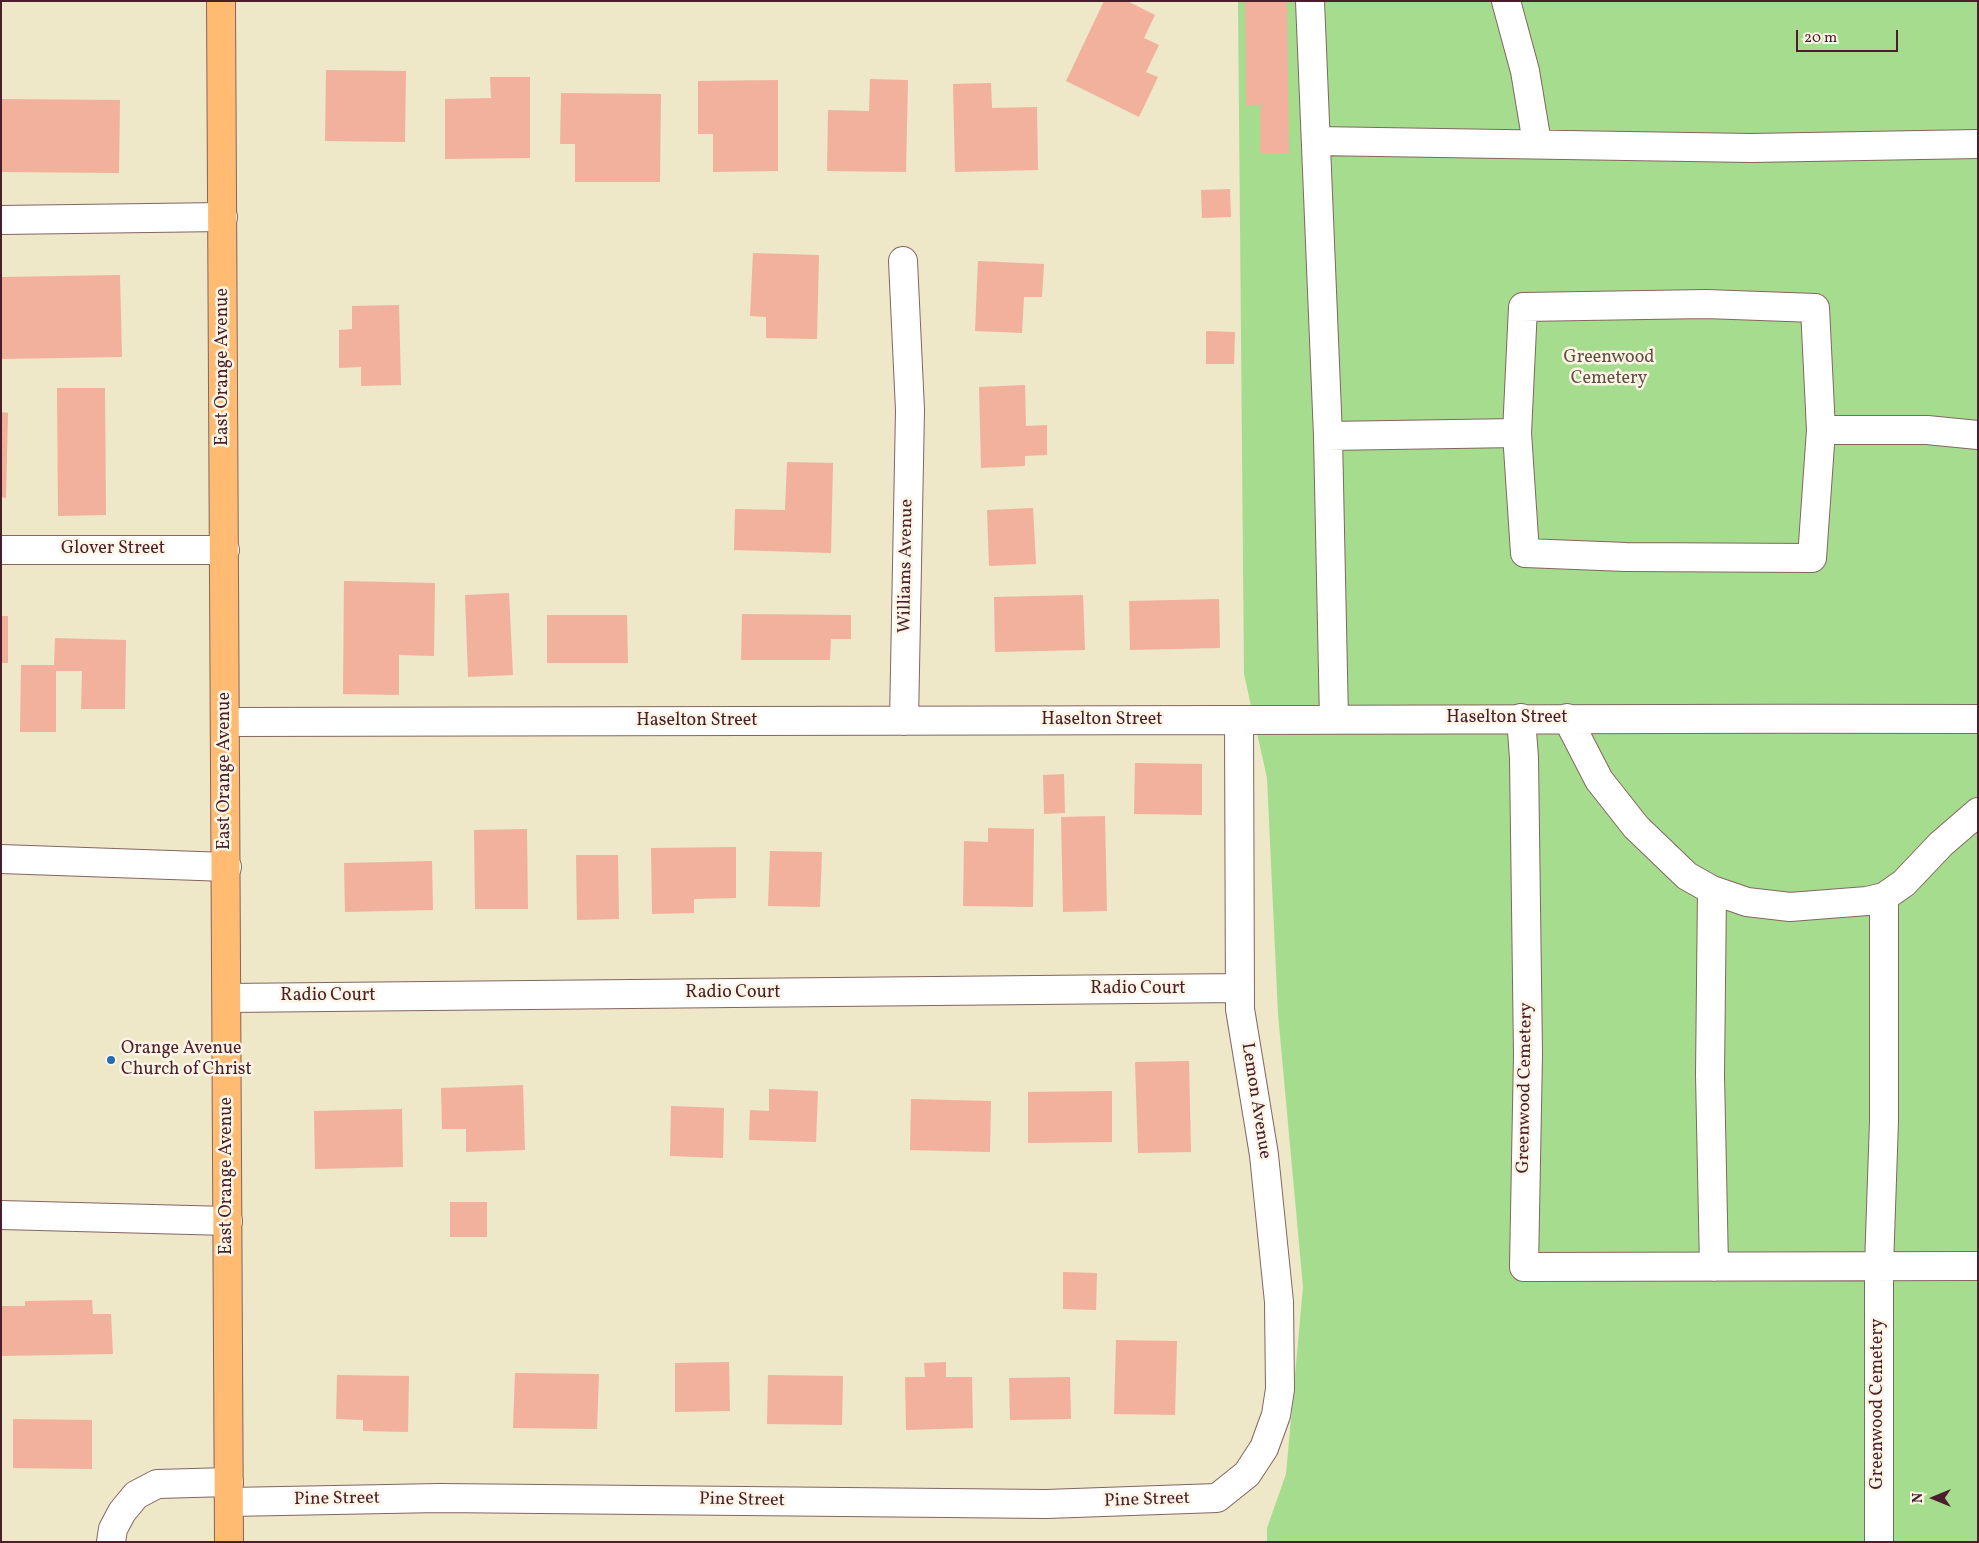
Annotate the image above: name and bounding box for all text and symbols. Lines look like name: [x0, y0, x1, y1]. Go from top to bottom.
scale bar: [1799, 20, 1902, 52]
text: 20 m: [1804, 28, 1837, 49]
street label: East Orange Avenue: [213, 288, 235, 446]
park label: Greenwood Cemetery: [1564, 348, 1654, 390]
street label: Williams Avenue: [895, 499, 919, 633]
street label: Glover Street: [61, 539, 165, 561]
street label: East Orange Avenue: [215, 692, 237, 850]
street label: Haselton Street: [1446, 708, 1568, 730]
street label: Haselton Street: [1041, 710, 1163, 732]
street label: Haselton Street: [636, 711, 758, 733]
street label: Radio Court: [1090, 979, 1186, 1001]
street label: Radio Court: [685, 983, 781, 1005]
street label: Radio Court: [280, 986, 376, 1008]
street label: Greenwood Cemetery: [1514, 1002, 1538, 1174]
place label: Orange Avenue Church of Christ: [121, 1039, 252, 1082]
street label: Lemon Avenue: [1235, 1041, 1275, 1161]
marker: Orange Avenue Church of Christ: [105, 1054, 117, 1066]
street label: East Orange Avenue: [217, 1097, 239, 1255]
street label: Greenwood Cemetery: [1868, 1318, 1890, 1490]
north arrow: [1909, 1473, 1959, 1523]
street label: Pine Street: [294, 1488, 380, 1512]
street label: Pine Street: [699, 1489, 785, 1513]
street label: Pine Street: [1104, 1489, 1190, 1513]
text: N: [1909, 1493, 1928, 1503]

